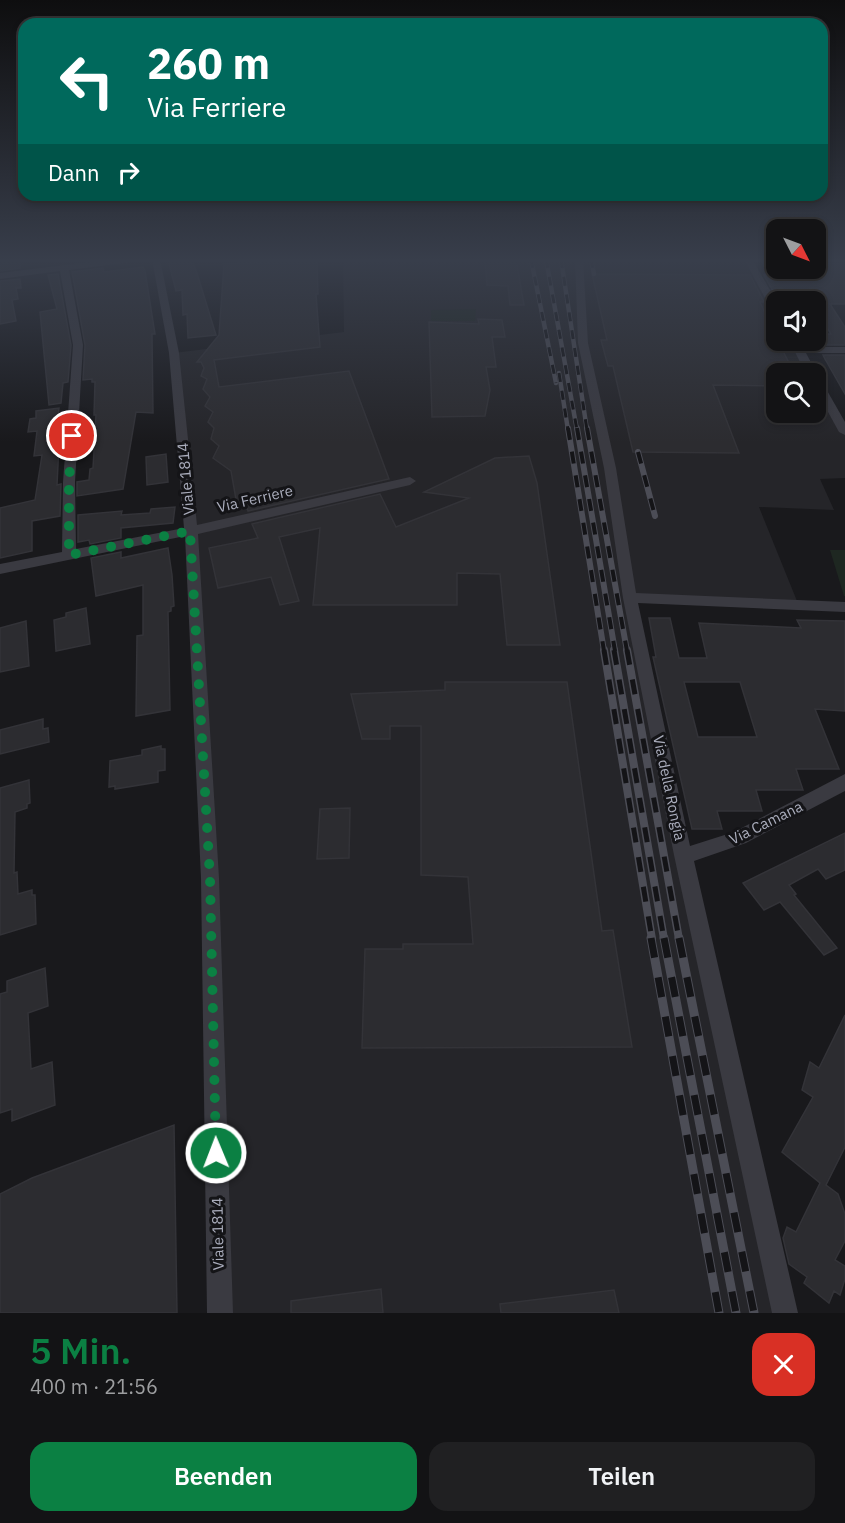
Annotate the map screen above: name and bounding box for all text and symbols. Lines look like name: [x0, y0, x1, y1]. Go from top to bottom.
text: 260 m: [147, 36, 270, 91]
icon: left: [48, 42, 126, 120]
text: Via Ferriere: [147, 89, 286, 124]
icon: right: [112, 156, 145, 189]
text: Dann: [48, 158, 100, 187]
north arrow: [766, 219, 826, 279]
map controls: [766, 219, 826, 423]
button: sound: [766, 291, 826, 351]
button: search: [766, 363, 826, 423]
pin: [46, 410, 97, 461]
icon: arrive: [55, 419, 88, 452]
street label: Viale 1814: [173, 442, 198, 516]
street label: Via Ferriere: [215, 481, 295, 516]
street label: Via della Rongia: [649, 734, 690, 842]
street label: Via Camana: [726, 797, 806, 848]
position arrow: [184, 1121, 248, 1185]
street label: Viale 1814: [207, 1197, 228, 1271]
text: 5 Min.: [30, 1327, 131, 1374]
button: close: [752, 1333, 815, 1396]
text: 400 m · 21:56: [30, 1373, 158, 1400]
button: Beenden: [30, 1442, 417, 1511]
button: Teilen: [429, 1442, 815, 1511]

